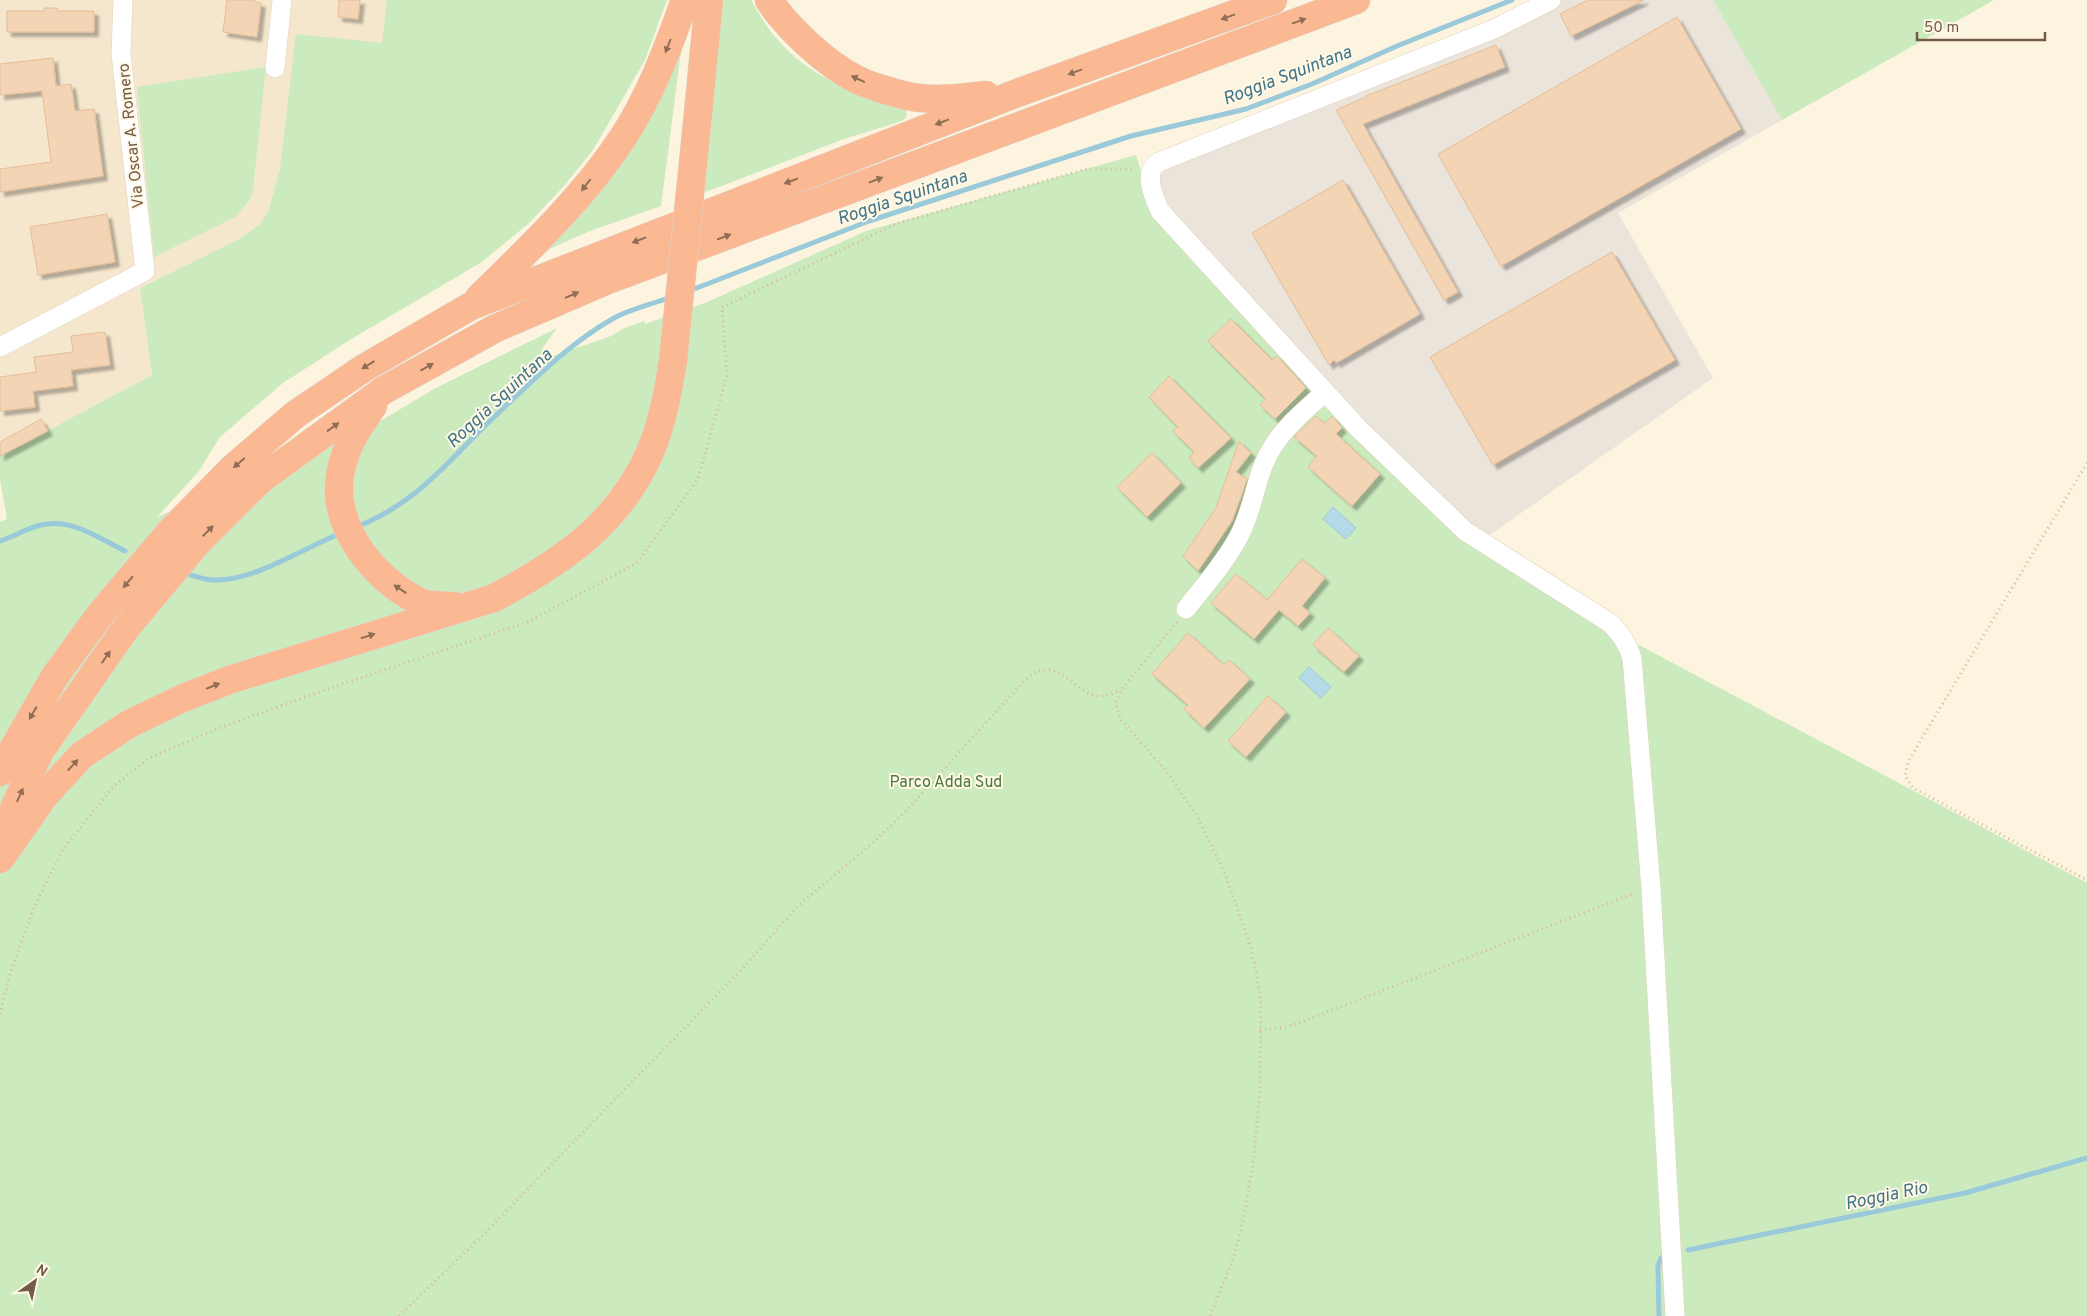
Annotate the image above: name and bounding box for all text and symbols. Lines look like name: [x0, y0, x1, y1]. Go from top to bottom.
scale bar: [1917, 10, 2044, 42]
one-way arrow: [1220, 14, 1235, 21]
one-way arrow: [1292, 17, 1307, 25]
text: 50 m: [1924, 19, 1959, 38]
one-way arrow: [664, 39, 672, 54]
water label: Roggia Squintana: [1220, 41, 1356, 112]
street label: Via Oscar A. Romero: [114, 62, 150, 209]
one-way arrow: [1067, 68, 1082, 76]
one-way arrow: [851, 75, 865, 83]
one-way arrow: [934, 118, 949, 126]
water label: Roggia Squintana: [834, 165, 971, 231]
one-way arrow: [869, 175, 883, 183]
one-way arrow: [783, 177, 798, 185]
one-way arrow: [581, 178, 592, 191]
one-way arrow: [717, 233, 732, 241]
one-way arrow: [631, 236, 646, 244]
one-way arrow: [565, 291, 579, 299]
water label: Roggia Squintana: [442, 344, 558, 454]
one-way arrow: [362, 361, 375, 370]
one-way arrow: [420, 362, 433, 371]
one-way arrow: [326, 422, 339, 432]
one-way arrow: [233, 457, 245, 469]
one-way arrow: [202, 526, 214, 538]
one-way arrow: [122, 575, 134, 587]
one-way arrow: [393, 584, 407, 594]
one-way arrow: [361, 632, 376, 640]
one-way arrow: [101, 650, 111, 664]
one-way arrow: [206, 682, 221, 690]
one-way arrow: [29, 707, 38, 720]
one-way arrow: [67, 760, 79, 772]
park label: Parco Adda Sud: [890, 773, 1002, 793]
one-way arrow: [16, 787, 25, 802]
water label: Roggia Rio: [1843, 1176, 1930, 1216]
north arrow: [10, 1256, 60, 1306]
text: N: [32, 1261, 50, 1281]

